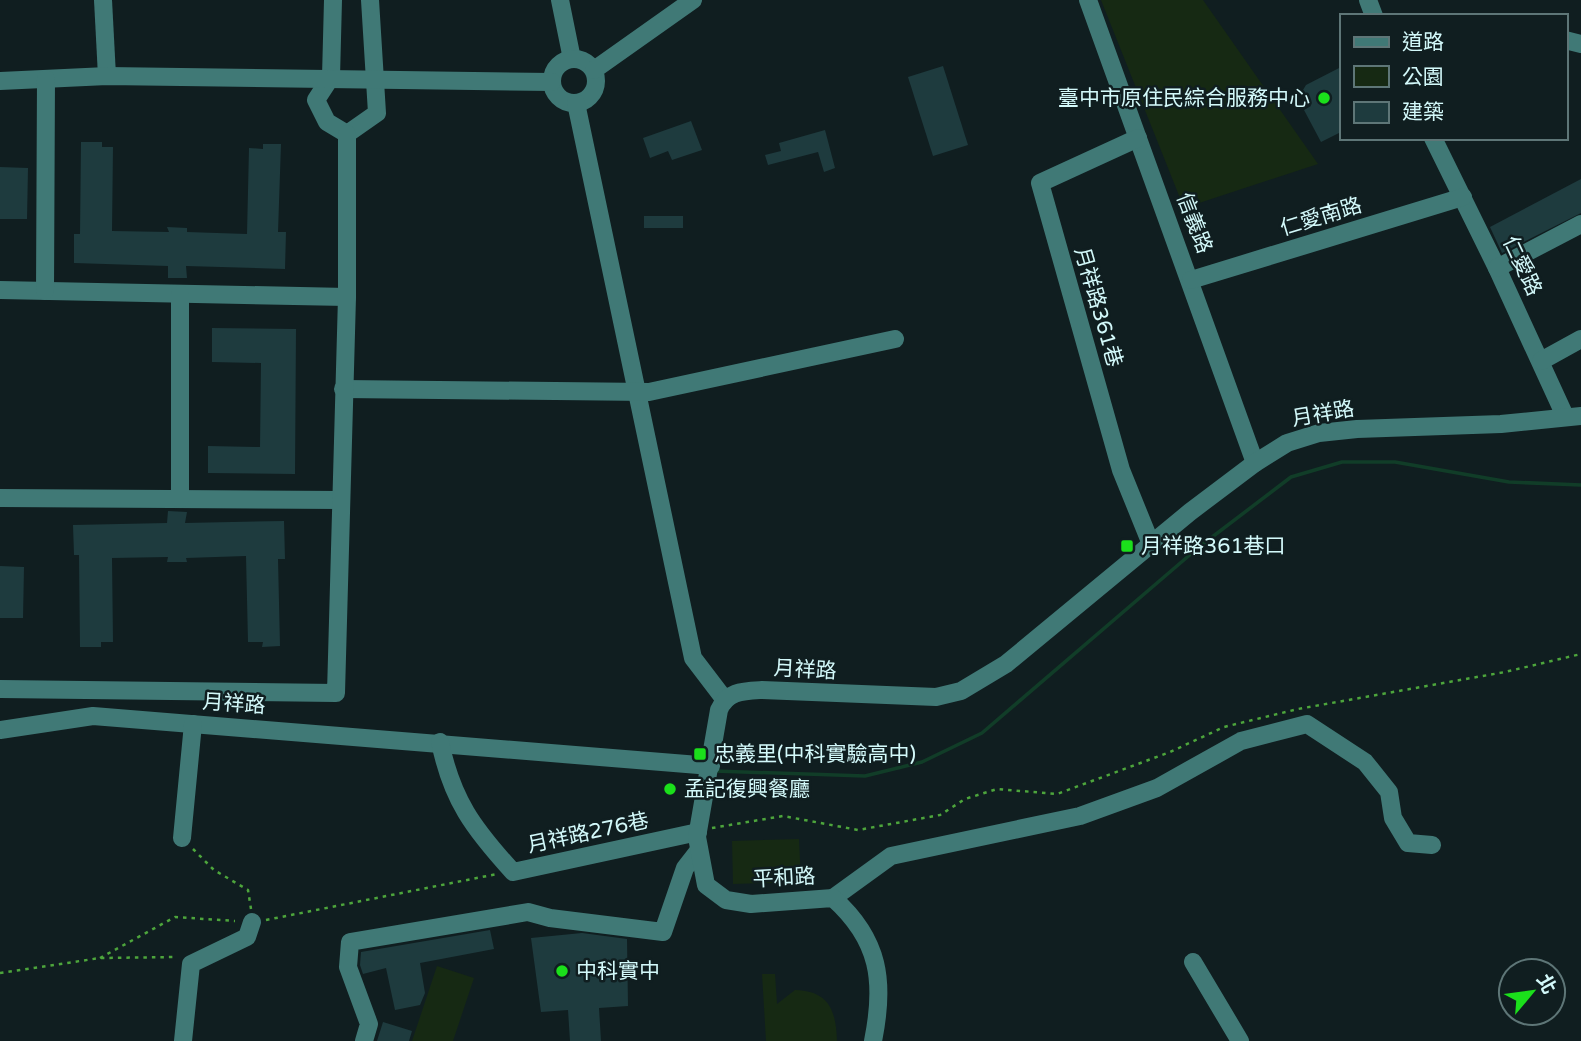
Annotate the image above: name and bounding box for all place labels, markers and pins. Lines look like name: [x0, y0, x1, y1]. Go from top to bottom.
place label: 臺中市原住民綜合服務中心: [1058, 86, 1310, 111]
marker: 臺中市原住民綜合服務中心: [1316, 90, 1332, 106]
place label: 月祥路361巷口: [1141, 534, 1286, 559]
marker: 月祥路361巷口: [1119, 538, 1135, 554]
place label: 忠義里(中科實驗高中): [714, 742, 916, 767]
marker: 忠義里(中科實驗高中): [692, 746, 708, 762]
place label: 孟記復興餐廳: [684, 777, 810, 802]
marker: 孟記復興餐廳: [662, 781, 678, 797]
place label: 中科實中: [576, 959, 660, 984]
marker: 中科實中: [554, 963, 570, 979]

